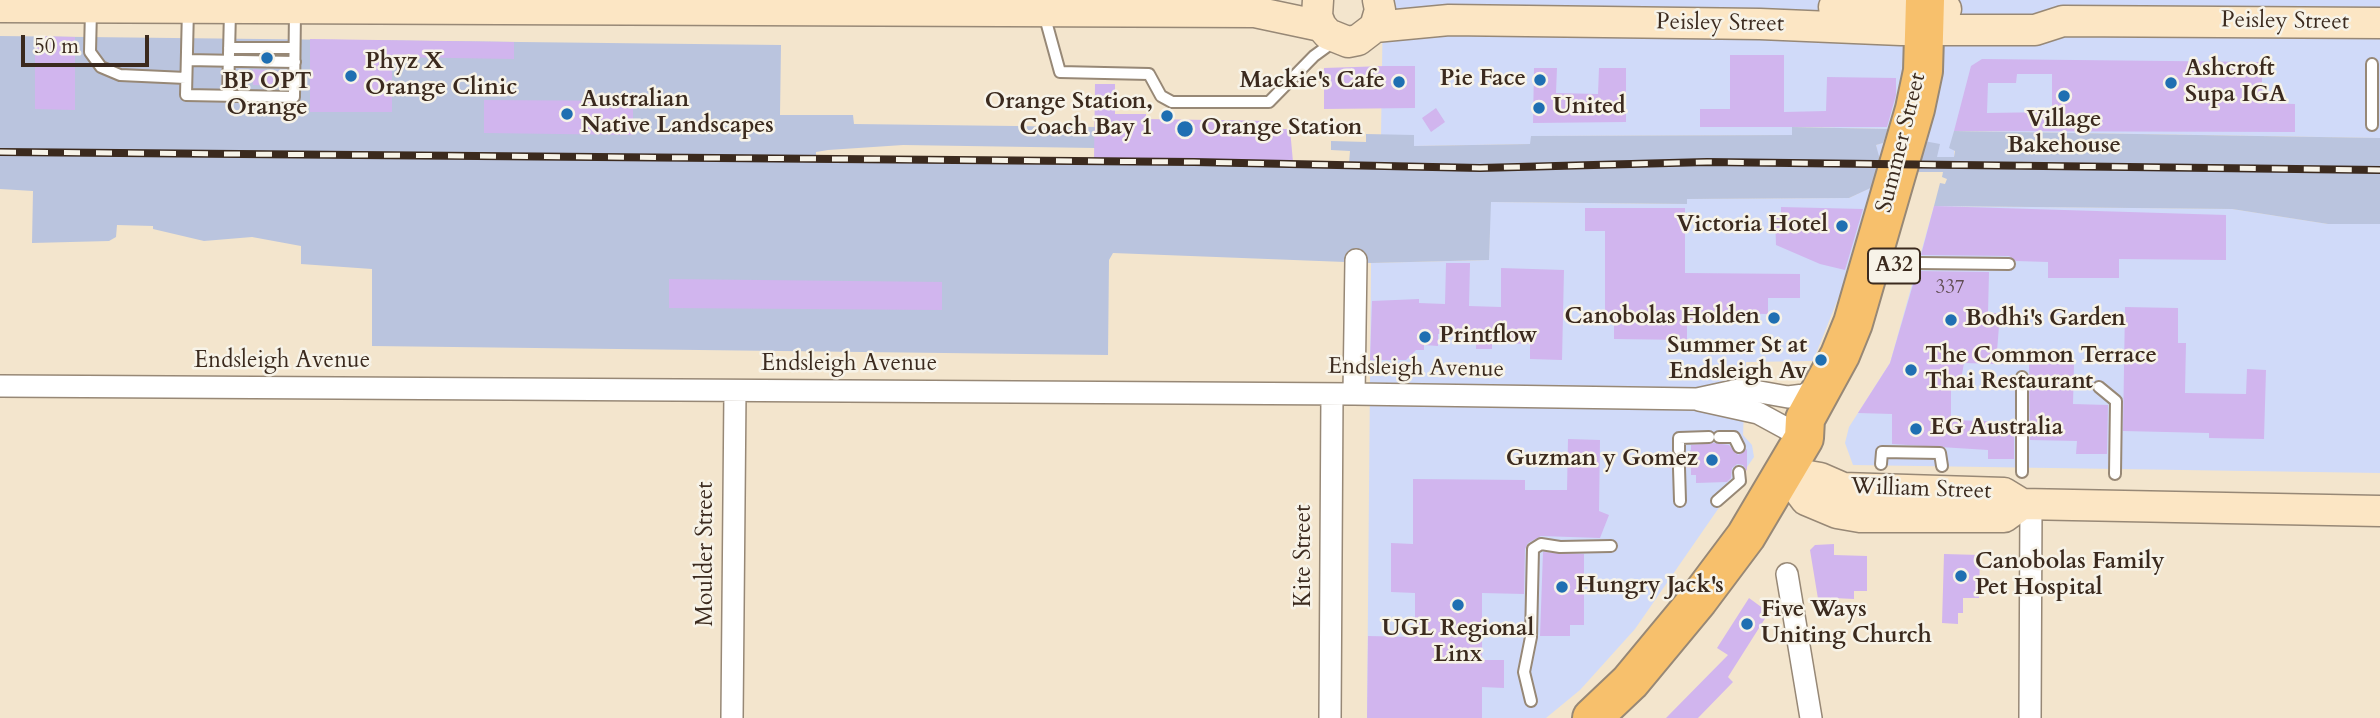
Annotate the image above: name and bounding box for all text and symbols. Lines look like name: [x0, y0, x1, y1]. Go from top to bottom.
street label: Peisley Street: [2221, 7, 2349, 37]
street label: Peisley Street: [1656, 9, 1784, 39]
scale bar: [24, 21, 152, 65]
text: 50 m: [34, 32, 79, 61]
place label: Phyz X Orange Clinic: [365, 49, 517, 103]
marker: BP OPT Orange: [259, 50, 275, 66]
place label: Ashcroft Supa IGA: [2185, 56, 2286, 110]
place label: Pie Face: [1440, 66, 1526, 94]
marker: Phyz X Orange Clinic: [343, 68, 359, 84]
place label: Mackie's Cafe: [1239, 68, 1385, 96]
place label: BP OPT Orange: [222, 69, 312, 123]
street label: Summer Street: [1871, 70, 1933, 216]
marker: Pie Face: [1532, 72, 1548, 88]
marker: Mackie's Cafe: [1391, 74, 1407, 90]
marker: Ashcroft Supa IGA: [2163, 75, 2179, 91]
place label: Australian Native Landscapes: [581, 87, 774, 141]
marker: Village Bakehouse: [2056, 88, 2072, 104]
place label: Orange Station, Coach Bay 1: [985, 89, 1153, 143]
place label: United: [1553, 94, 1625, 122]
marker: United: [1531, 100, 1547, 116]
marker: Australian Native Landscapes: [559, 106, 575, 122]
place label: Village Bakehouse: [2007, 107, 2121, 161]
marker: Orange Station, Coach Bay 1: [1159, 108, 1175, 124]
place label: Orange Station: [1201, 115, 1362, 143]
marker: Orange Station: [1175, 119, 1195, 139]
place label: Victoria Hotel: [1677, 212, 1828, 240]
marker: Victoria Hotel: [1834, 218, 1850, 234]
road number: A32: [1868, 248, 1920, 284]
house number: 337: [1935, 278, 1965, 300]
place label: Canobolas Holden: [1565, 304, 1760, 332]
place label: Bodhi's Garden: [1965, 306, 2126, 334]
marker: Canobolas Holden: [1766, 310, 1782, 326]
marker: Bodhi's Garden: [1943, 312, 1959, 328]
place label: Printflow: [1439, 323, 1537, 351]
marker: Printflow: [1417, 329, 1433, 345]
place label: Summer St at Endsleigh Av: [1667, 333, 1807, 387]
place label: The Common Terrace Thai Restaurant: [1925, 343, 2157, 397]
street label: Endsleigh Avenue: [194, 348, 370, 376]
street label: Endsleigh Avenue: [761, 351, 937, 379]
marker: Summer St at Endsleigh Av: [1813, 352, 1829, 368]
street label: Endsleigh Avenue: [1328, 354, 1504, 384]
marker: The Common Terrace Thai Restaurant: [1903, 362, 1919, 378]
place label: EG Australia: [1930, 415, 2063, 443]
marker: EG Australia: [1908, 421, 1924, 437]
place label: Guzman y Gomez: [1506, 446, 1698, 474]
marker: Guzman y Gomez: [1704, 452, 1720, 468]
street label: William Street: [1850, 474, 1992, 506]
street label: Moulder Street: [693, 481, 721, 627]
street label: Kite Street: [1291, 505, 1319, 607]
place label: Canobolas Family Pet Hospital: [1975, 549, 2164, 603]
marker: Canobolas Family Pet Hospital: [1953, 568, 1969, 584]
place label: Hungry Jack's: [1576, 573, 1724, 601]
marker: Hungry Jack's: [1554, 579, 1570, 595]
marker: UGL Regional Linx: [1450, 597, 1466, 613]
place label: Five Ways Uniting Church: [1761, 597, 1932, 651]
place label: UGL Regional Linx: [1382, 616, 1534, 670]
marker: Five Ways Uniting Church: [1739, 616, 1755, 632]

